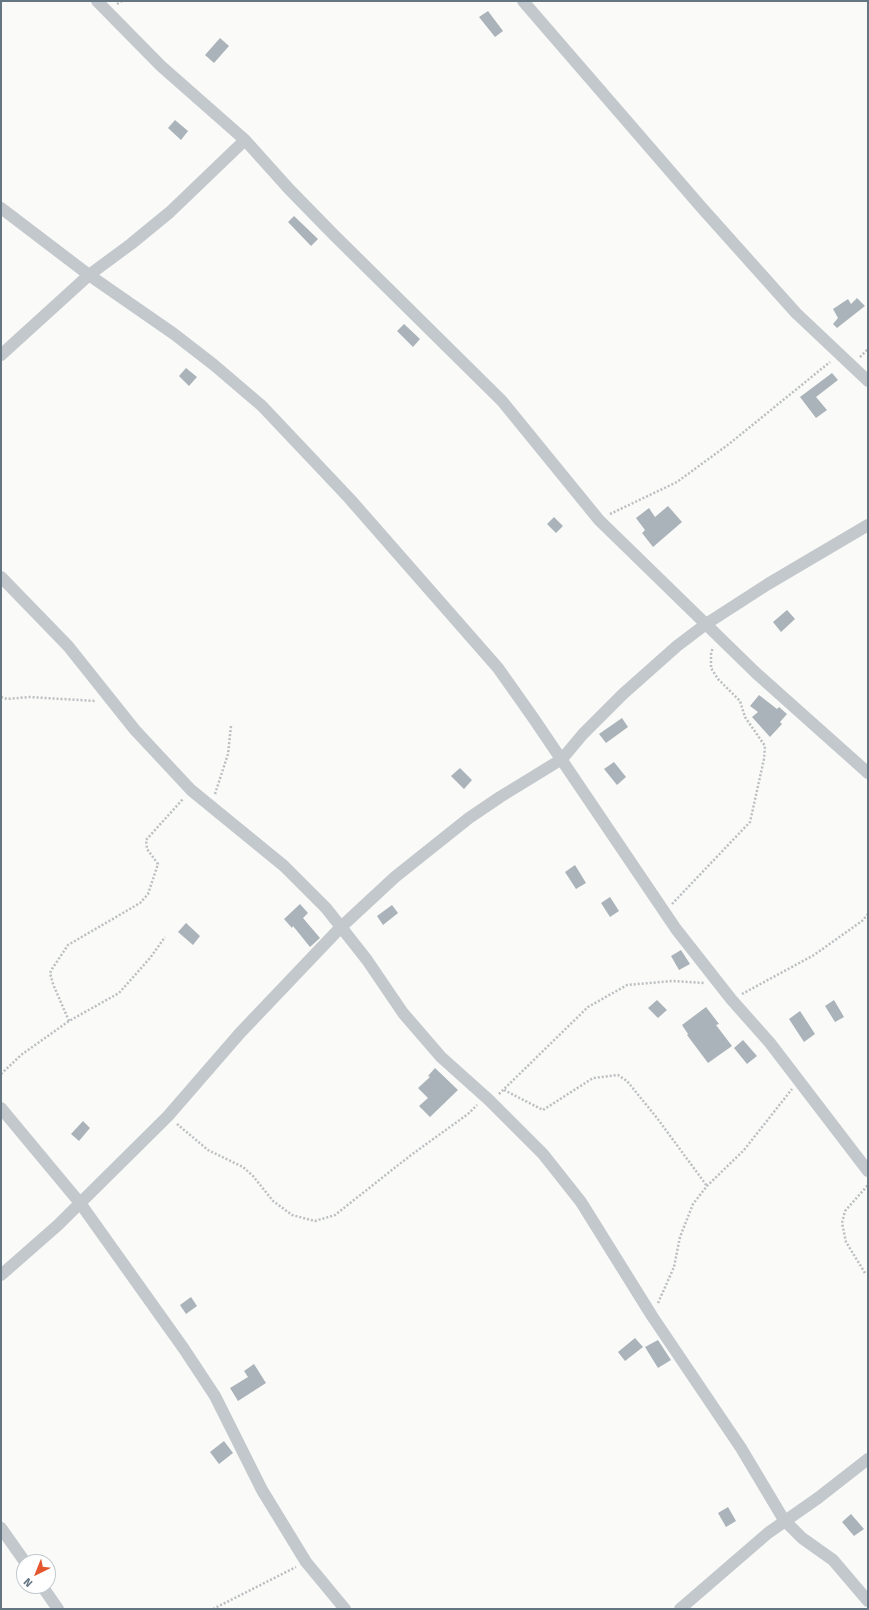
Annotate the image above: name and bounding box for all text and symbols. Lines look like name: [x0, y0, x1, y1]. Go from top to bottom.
north arrow: [16, 1554, 56, 1594]
text: N: [21, 1575, 35, 1590]

